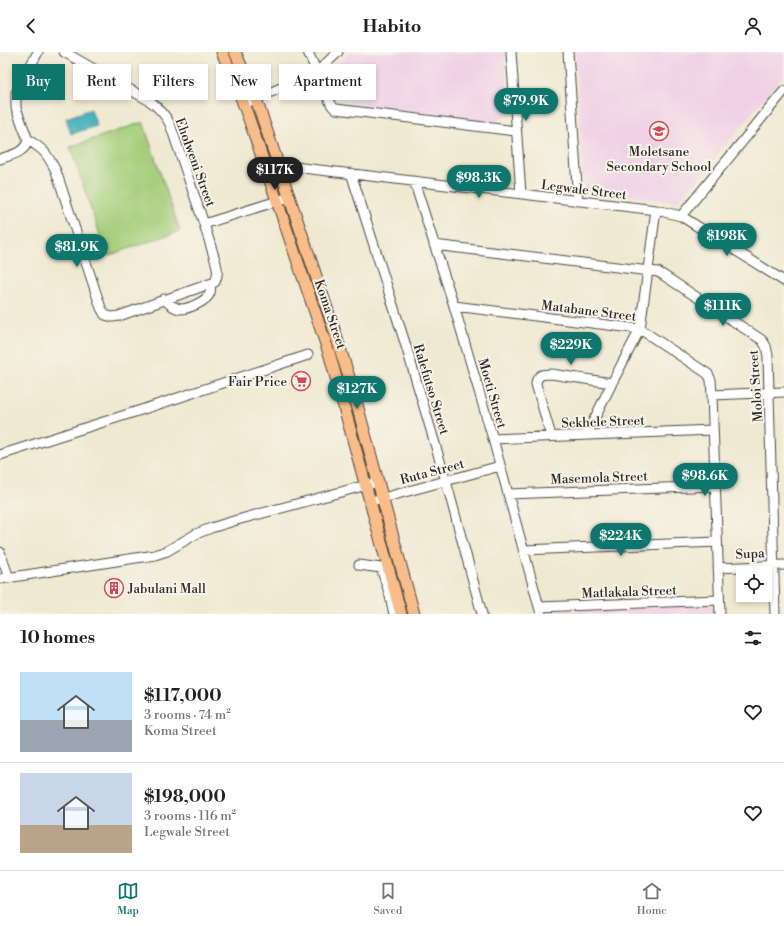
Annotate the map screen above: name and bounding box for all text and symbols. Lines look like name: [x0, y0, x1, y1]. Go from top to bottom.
icon: back: [20, 15, 42, 37]
text: Habito: [363, 15, 421, 38]
icon: person: [742, 15, 764, 37]
chip: Buy: [12, 64, 65, 100]
chip: Rent: [73, 64, 131, 100]
chip: Filters: [139, 64, 208, 100]
chip: New: [216, 64, 271, 100]
chip: Apartment: [279, 64, 376, 100]
pin: $79.9K: [493, 88, 559, 122]
text: $79.9K: [503, 93, 549, 109]
street label: Eholweni Street: [172, 116, 219, 209]
school or university icon: Moletsane Secondary School: [648, 120, 670, 142]
place label: Moletsane Secondary School: [607, 144, 712, 175]
pin: $117K: [247, 157, 303, 191]
text: $117K: [256, 162, 294, 178]
pin: $98.3K: [446, 165, 512, 199]
text: $98.3K: [456, 170, 502, 186]
street label: Legwale Street: [540, 177, 628, 203]
pin: $198K: [699, 223, 755, 257]
text: $198K: [707, 228, 747, 244]
pin: $81.9K: [44, 234, 110, 268]
text: $81.9K: [55, 239, 99, 255]
street label: Koma Street: [311, 277, 350, 352]
pin: $111K: [695, 293, 751, 327]
street label: Matabane Street: [540, 297, 638, 325]
text: $111K: [704, 298, 742, 314]
pin: $229K: [543, 332, 599, 366]
text: $229K: [550, 337, 592, 353]
street label: Ralefutso Street: [410, 342, 453, 437]
street label: Moloi Street: [745, 349, 766, 423]
street label: Moeti Street: [474, 356, 510, 431]
supermarket icon: Fair Price: [290, 370, 312, 392]
place label: Fair Price: [228, 374, 287, 390]
pin: $127K: [329, 376, 385, 410]
text: $127K: [337, 381, 377, 397]
street label: Sekhele Street: [561, 413, 645, 431]
street label: Ruta Street: [398, 456, 466, 488]
pin: $98.6K: [672, 463, 738, 497]
street label: Masemola Street: [550, 468, 648, 488]
text: $98.6K: [682, 468, 728, 484]
pin: $224K: [593, 523, 649, 557]
text: $224K: [599, 528, 643, 544]
street label: Supa: [735, 545, 765, 563]
map controls: [736, 566, 772, 602]
button: locate: [736, 566, 772, 602]
building icon: Jabulani Mall: [103, 577, 125, 599]
place label: Jabulani Mall: [127, 581, 206, 597]
street label: Matlakala Street: [581, 582, 677, 602]
text: 10 homes: [20, 627, 95, 649]
icon: filters: [742, 627, 764, 649]
text: $117,000: [144, 685, 222, 707]
icon: home: [52, 688, 100, 736]
icon: heart: [742, 701, 764, 723]
text: 3 rooms · 74 m²: [144, 707, 231, 723]
text: Koma Street: [144, 723, 217, 739]
text: $198,000: [144, 786, 226, 808]
icon: home: [52, 789, 100, 837]
icon: heart: [742, 802, 764, 824]
text: 3 rooms · 116 m²: [144, 808, 236, 824]
text: Legwale Street: [144, 824, 230, 840]
tab: Map: [117, 880, 139, 918]
tab: Saved: [373, 880, 402, 918]
tab: Home: [637, 880, 667, 918]

